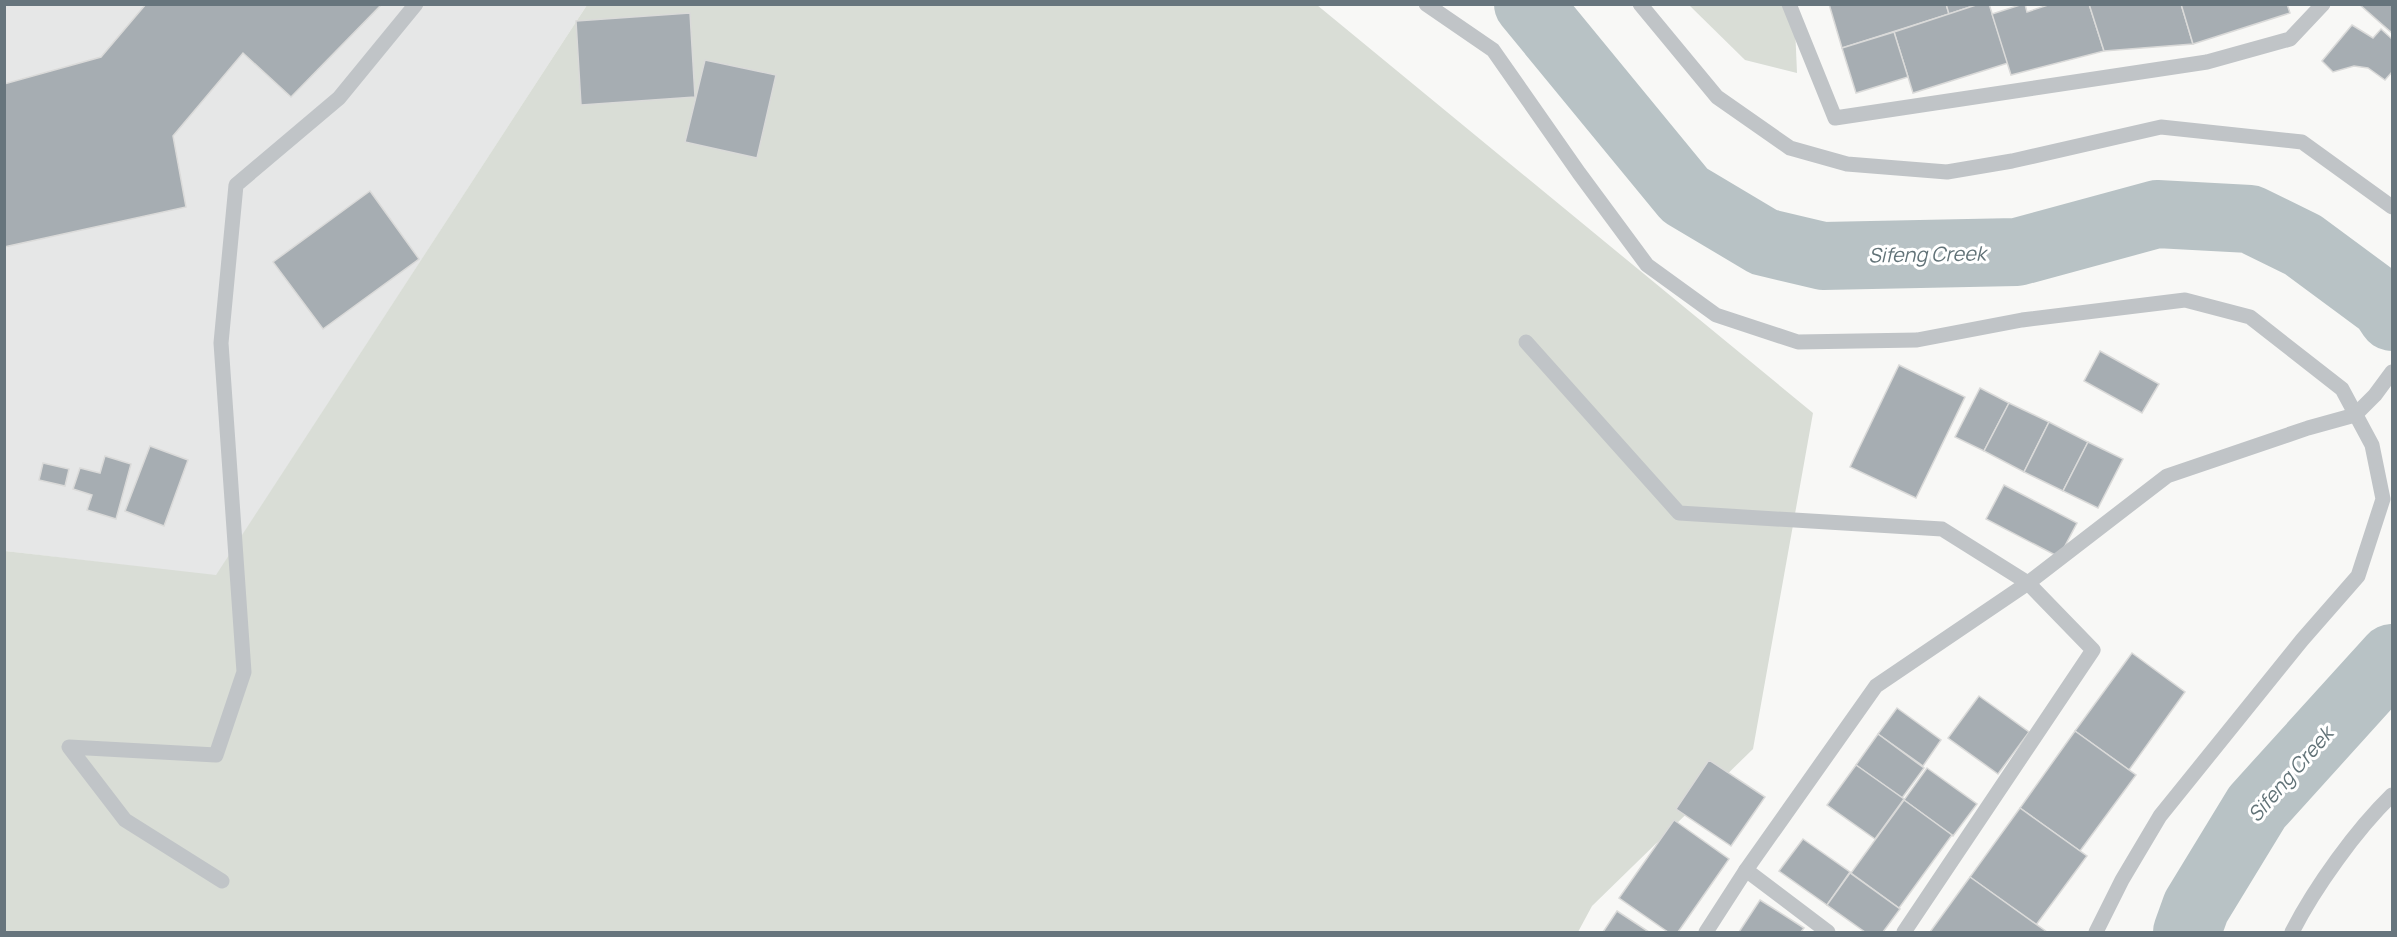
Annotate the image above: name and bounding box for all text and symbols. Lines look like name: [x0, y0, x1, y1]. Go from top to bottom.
water label: Sifeng Creek: [1868, 239, 1989, 269]
water label: Sifeng Creek: [2241, 719, 2341, 827]

